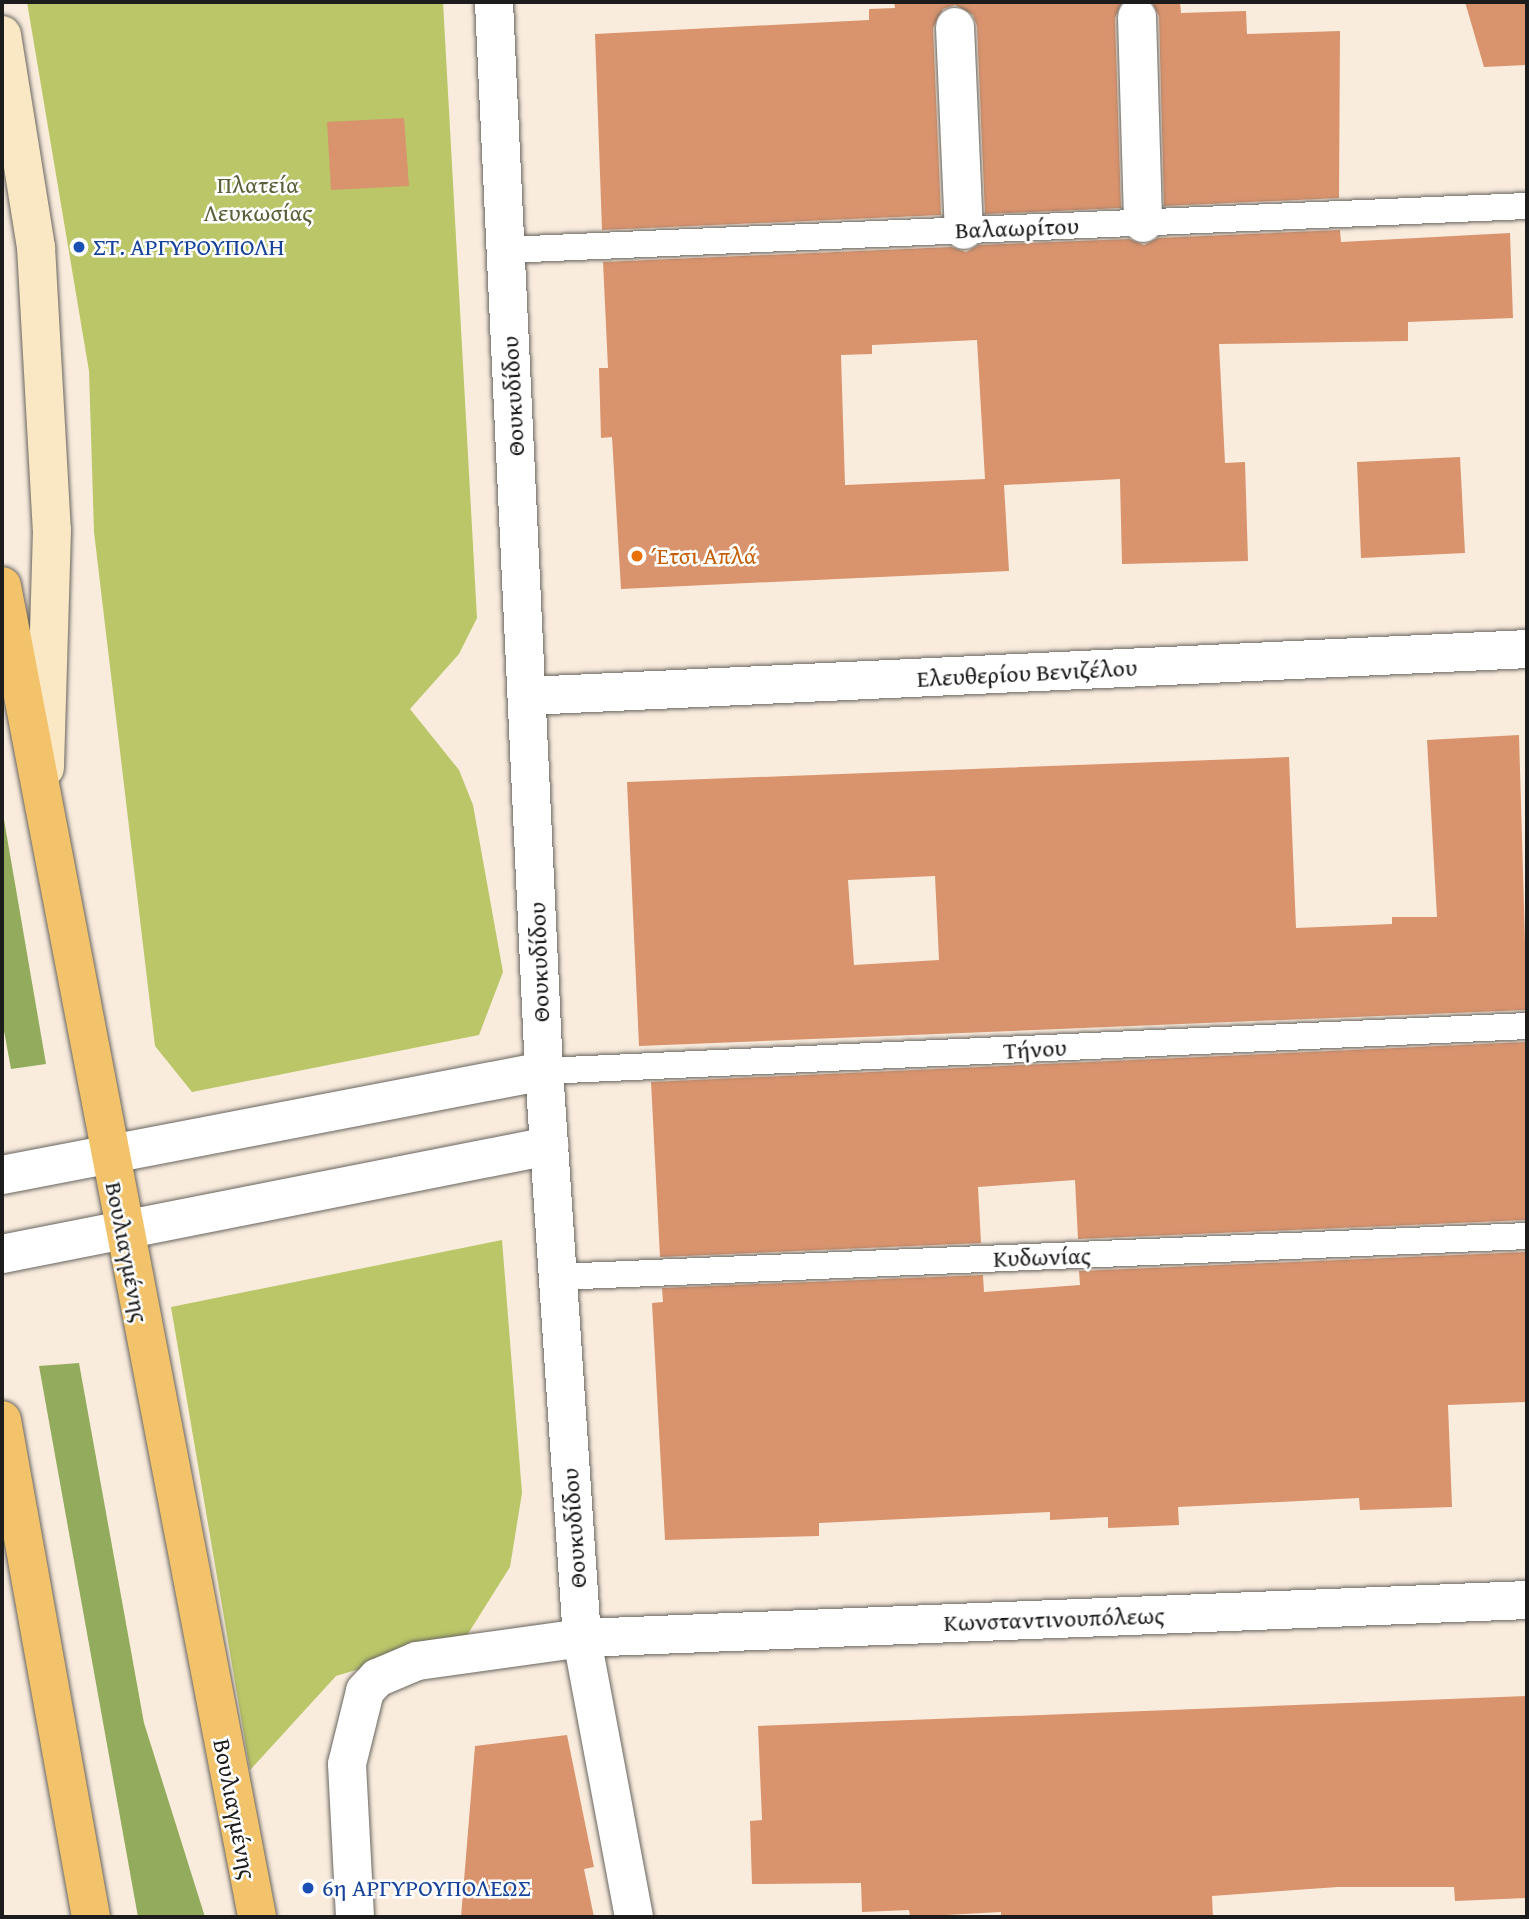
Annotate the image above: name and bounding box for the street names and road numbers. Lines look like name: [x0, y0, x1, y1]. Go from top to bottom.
street label: Βαλαωρίτου: [955, 211, 1079, 245]
street label: Θουκυδίδου: [495, 335, 531, 457]
street label: Ελευθερίου Βενιζέλου: [916, 653, 1138, 693]
street label: Θουκυδίδου: [523, 901, 555, 1023]
street label: Τήνου: [1003, 1033, 1067, 1065]
street label: Βουλιαγμένης: [99, 1179, 155, 1325]
street label: Κυδωνίας: [993, 1241, 1091, 1273]
street label: Θουκυδίδου: [555, 1467, 593, 1589]
street label: Κωνσταντινουπόλεως: [943, 1601, 1165, 1637]
street label: Βουλιαγμένης: [207, 1736, 263, 1882]

